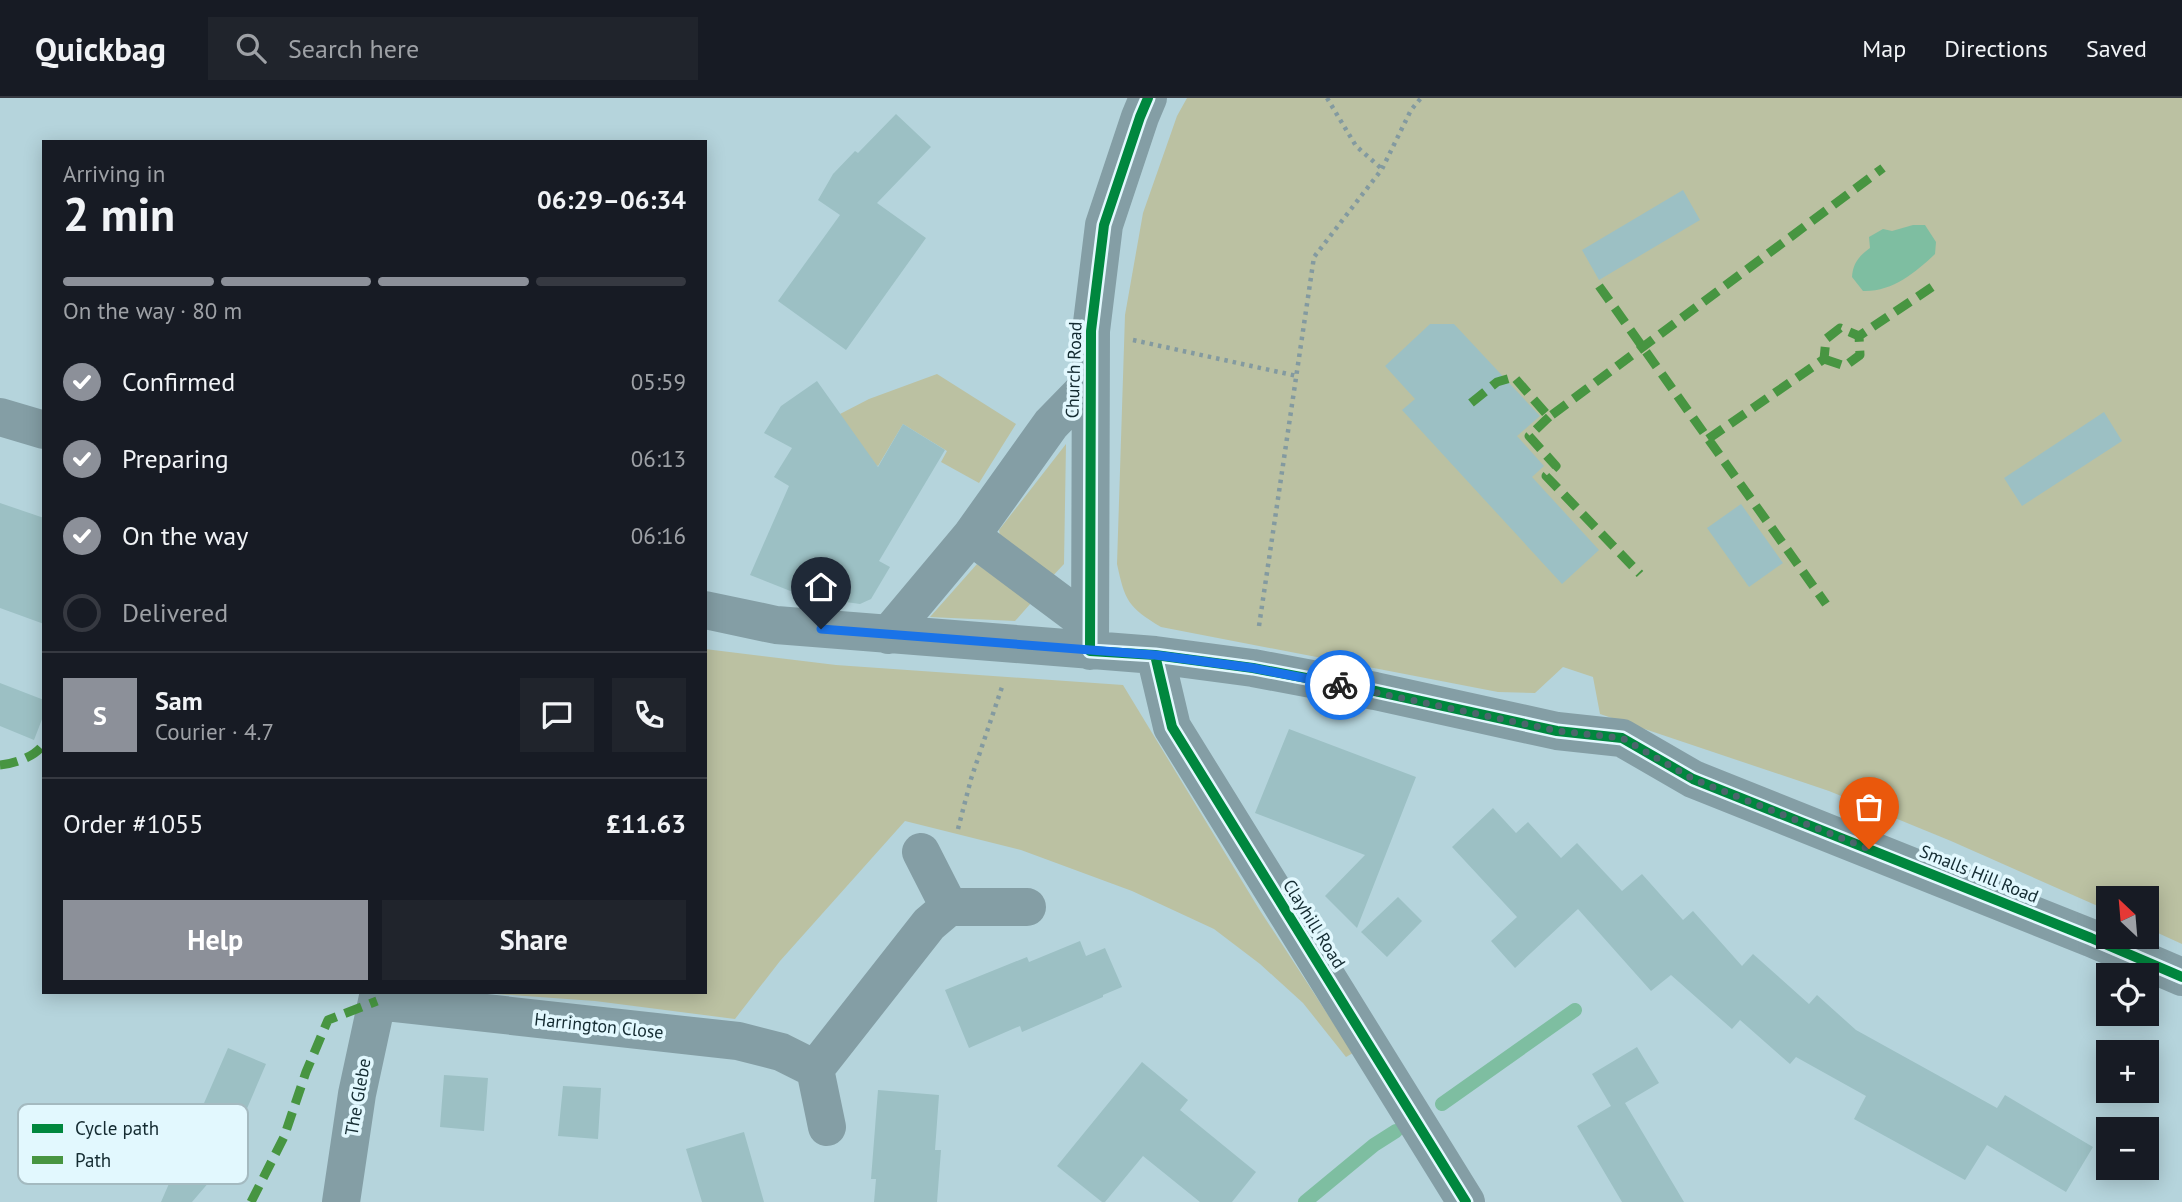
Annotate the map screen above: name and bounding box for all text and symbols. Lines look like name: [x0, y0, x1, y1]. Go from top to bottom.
search box: [208, 17, 698, 80]
text: Quickbag: [35, 27, 166, 70]
icon: search: [232, 29, 270, 67]
text: Search here: [288, 32, 419, 65]
text: Map: [1862, 33, 1906, 64]
text: Directions: [1944, 33, 2048, 64]
text: Saved: [2086, 33, 2147, 64]
text: Arriving in: [63, 159, 165, 188]
text: 06:29–06:34: [537, 183, 686, 216]
text: 2 min: [63, 184, 175, 244]
text: On the way · 80 m: [63, 296, 242, 325]
street label: Church Road: [1060, 321, 1087, 419]
icon: check: [63, 363, 101, 401]
text: Confirmed: [122, 365, 235, 398]
text: 05:59: [631, 367, 686, 396]
icon: check: [63, 440, 101, 478]
text: Preparing: [122, 442, 229, 475]
text: 06:13: [631, 444, 686, 473]
icon: check: [63, 517, 101, 555]
text: On the way: [122, 519, 248, 552]
text: 06:16: [631, 521, 686, 550]
pin: [791, 557, 851, 629]
icon: home: [802, 568, 840, 606]
text: Delivered: [122, 596, 228, 629]
courier: [1305, 650, 1375, 720]
icon: bike: [1321, 666, 1359, 704]
button: chat: [520, 678, 594, 752]
button: phone: [612, 678, 686, 752]
text: Sam: [155, 684, 203, 717]
text: S: [93, 699, 107, 732]
text: Courier · 4.7: [155, 717, 274, 746]
pin: [1839, 777, 1899, 849]
icon: bag: [1850, 788, 1888, 826]
text: Order #1055: [63, 807, 203, 840]
text: £11.63: [606, 807, 686, 840]
street label: Smalls Hill Road: [1916, 839, 2042, 908]
street label: Clayhill Road: [1278, 875, 1351, 973]
north arrow: [2096, 886, 2160, 948]
map controls: [2096, 886, 2159, 1180]
button: Help: [63, 900, 368, 980]
button: Share: [382, 900, 686, 980]
button: locate: [2096, 963, 2159, 1026]
street label: Harrington Close: [533, 1007, 665, 1044]
button: +: [2096, 1040, 2159, 1103]
street label: The Glebe: [339, 1056, 376, 1137]
legend: [18, 1104, 248, 1184]
text: Cycle path: [75, 1116, 159, 1140]
button: −: [2096, 1117, 2159, 1180]
text: Path: [75, 1148, 111, 1172]

